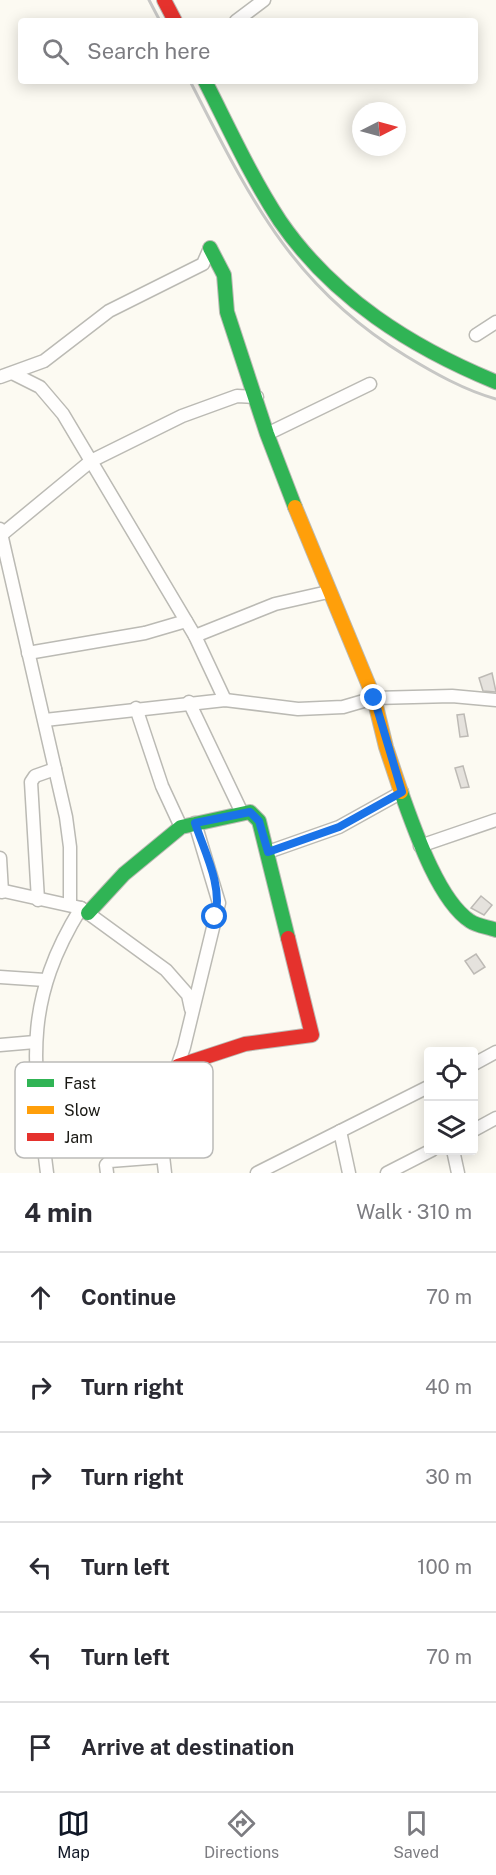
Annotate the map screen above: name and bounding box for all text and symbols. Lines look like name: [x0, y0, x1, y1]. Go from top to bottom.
search box: [18, 18, 478, 84]
icon: search: [39, 35, 72, 68]
text: Search here: [87, 38, 211, 64]
north arrow: [352, 102, 406, 156]
route end: [360, 684, 386, 710]
route start: [201, 903, 227, 929]
map controls: [424, 1047, 478, 1155]
button: locate: [424, 1047, 478, 1101]
legend: [15, 1062, 213, 1158]
text: Fast: [64, 1074, 96, 1093]
text: Slow: [64, 1101, 101, 1120]
button: layers: [424, 1101, 478, 1155]
text: Jam: [64, 1128, 93, 1147]
text: 4 min: [24, 1197, 93, 1228]
text: Walk · 310 m: [356, 1200, 472, 1224]
icon: ahead: [24, 1281, 57, 1314]
text: Continue: [81, 1284, 176, 1310]
text: 70 m: [426, 1285, 472, 1309]
icon: right: [24, 1371, 57, 1404]
text: Turn right: [81, 1374, 184, 1400]
text: 40 m: [425, 1375, 472, 1399]
icon: right: [24, 1461, 57, 1494]
text: Turn right: [81, 1464, 184, 1490]
text: 30 m: [425, 1465, 472, 1489]
icon: left: [24, 1551, 57, 1584]
text: Turn left: [81, 1554, 170, 1580]
text: 100 m: [417, 1555, 472, 1579]
icon: left: [24, 1641, 57, 1674]
text: Turn left: [81, 1644, 170, 1670]
text: 70 m: [426, 1645, 472, 1669]
icon: arrive: [24, 1731, 57, 1764]
text: Arrive at destination: [81, 1734, 294, 1760]
tab: Map: [57, 1807, 90, 1862]
tab: Directions: [204, 1807, 279, 1862]
tab: Saved: [393, 1807, 439, 1862]

